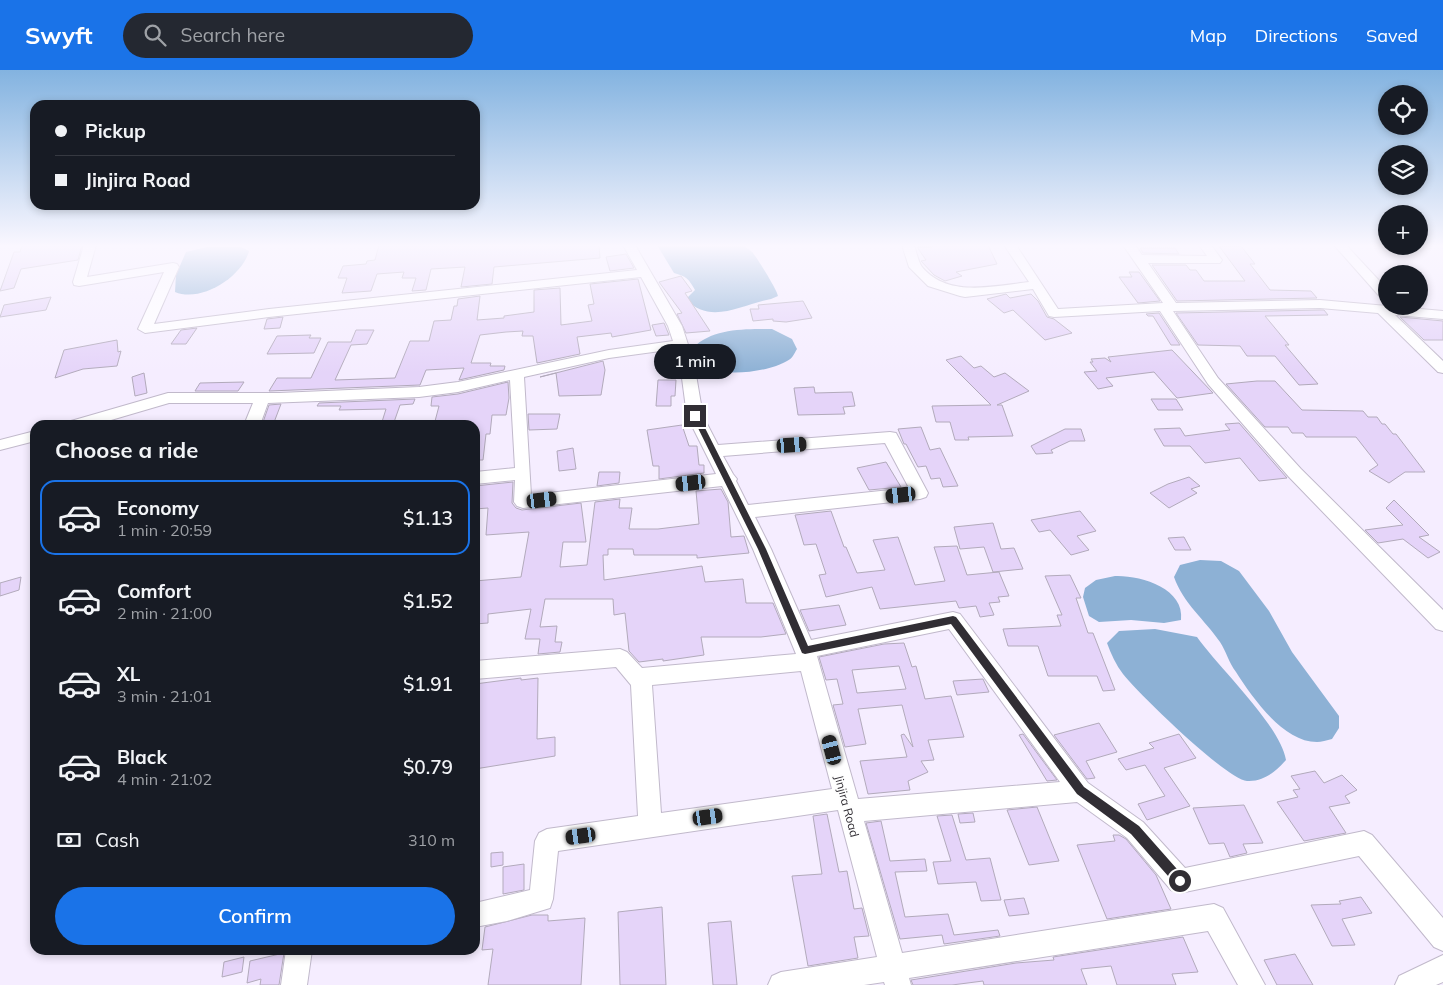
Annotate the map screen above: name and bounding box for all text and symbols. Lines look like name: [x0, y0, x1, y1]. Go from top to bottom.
search box: [123, 13, 473, 58]
text: Swyft: [25, 20, 93, 50]
icon: search: [141, 21, 169, 49]
text: Search here: [181, 23, 285, 47]
text: Map: [1190, 24, 1227, 47]
text: Directions: [1255, 24, 1338, 47]
text: Saved: [1366, 24, 1418, 47]
map controls: [1378, 85, 1428, 315]
button: locate: [1378, 85, 1428, 135]
text: Pickup: [85, 119, 146, 143]
button: layers: [1378, 145, 1428, 195]
text: Jinjira Road: [85, 168, 190, 192]
button: +: [1378, 205, 1428, 255]
button: −: [1378, 265, 1428, 315]
callout: 1 min: [654, 344, 736, 378]
text: 1 min: [674, 351, 716, 371]
route end: [684, 405, 706, 427]
text: Choose a ride: [55, 436, 198, 464]
car: [776, 436, 807, 454]
car: [675, 474, 706, 492]
car: [885, 486, 916, 504]
car: [526, 491, 557, 509]
icon: car: [57, 495, 102, 540]
text: Economy: [117, 496, 199, 520]
text: $1.13: [403, 506, 453, 530]
text: 1 min · 20:59: [117, 520, 212, 540]
icon: car: [57, 578, 102, 623]
text: Comfort: [117, 579, 191, 603]
text: $1.52: [403, 589, 453, 613]
text: 2 min · 21:00: [117, 603, 212, 623]
icon: car: [57, 661, 102, 706]
text: XL: [117, 662, 140, 686]
text: $1.91: [403, 672, 453, 696]
text: 3 min · 21:01: [117, 686, 212, 706]
car: [820, 734, 843, 766]
icon: car: [57, 744, 102, 789]
text: Black: [117, 745, 167, 769]
text: $0.79: [403, 755, 453, 779]
text: 4 min · 21:02: [117, 769, 212, 789]
street label: Jinjira Road: [832, 773, 862, 839]
car: [692, 807, 723, 827]
icon: cash: [55, 826, 83, 854]
car: [565, 826, 596, 846]
text: Cash: [95, 828, 140, 852]
text: 310 m: [408, 830, 455, 850]
route start: [1169, 870, 1191, 892]
button: Confirm: [55, 887, 455, 945]

